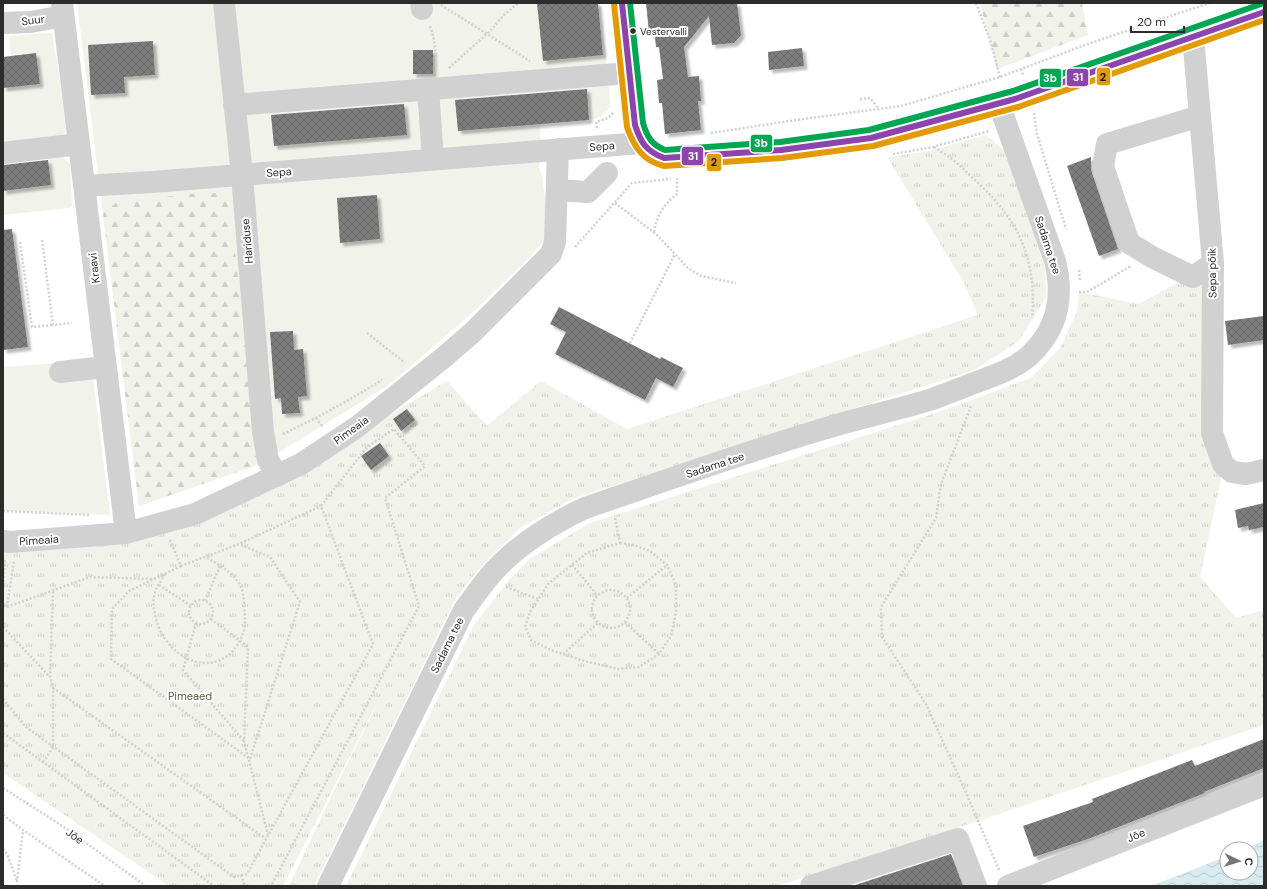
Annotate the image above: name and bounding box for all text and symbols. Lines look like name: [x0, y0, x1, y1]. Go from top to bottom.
scale bar: [1131, 8, 1184, 34]
street label: Suur: [21, 12, 45, 28]
text: 20 m: [1137, 14, 1166, 30]
place label: Vestervalli: [640, 25, 687, 38]
marker: Vestervalli: [628, 26, 638, 36]
line badge: 2: [1096, 67, 1111, 86]
line badge: 3b: [1039, 68, 1062, 88]
line badge: 31: [1066, 68, 1089, 87]
text: 31: [1073, 70, 1083, 84]
text: 2: [1100, 70, 1106, 84]
text: 3b: [1043, 71, 1057, 85]
line badge: 3b: [750, 134, 773, 153]
text: 3b: [754, 136, 768, 150]
street label: Sepa: [589, 138, 615, 154]
line badge: 31: [681, 146, 704, 166]
text: 31: [688, 149, 698, 163]
line badge: 2: [706, 153, 722, 172]
text: 2: [711, 155, 717, 169]
street label: Sepa: [266, 164, 292, 180]
street label: Sadama tee: [1032, 214, 1064, 276]
street label: Hariduse: [238, 218, 256, 264]
street label: Sepa põik: [1205, 247, 1219, 298]
street label: Kraavi: [85, 252, 103, 284]
street label: Pimeaia: [331, 413, 371, 447]
street label: Sadama tee: [684, 449, 746, 481]
street label: Pimeaia: [19, 532, 59, 548]
street label: Sadama tee: [427, 615, 467, 675]
park label: Pimeaed: [168, 689, 212, 703]
street label: Jõe: [63, 825, 87, 847]
street label: Jõe: [1125, 825, 1147, 845]
north arrow: [1219, 841, 1259, 881]
text: С: [1242, 857, 1256, 866]

